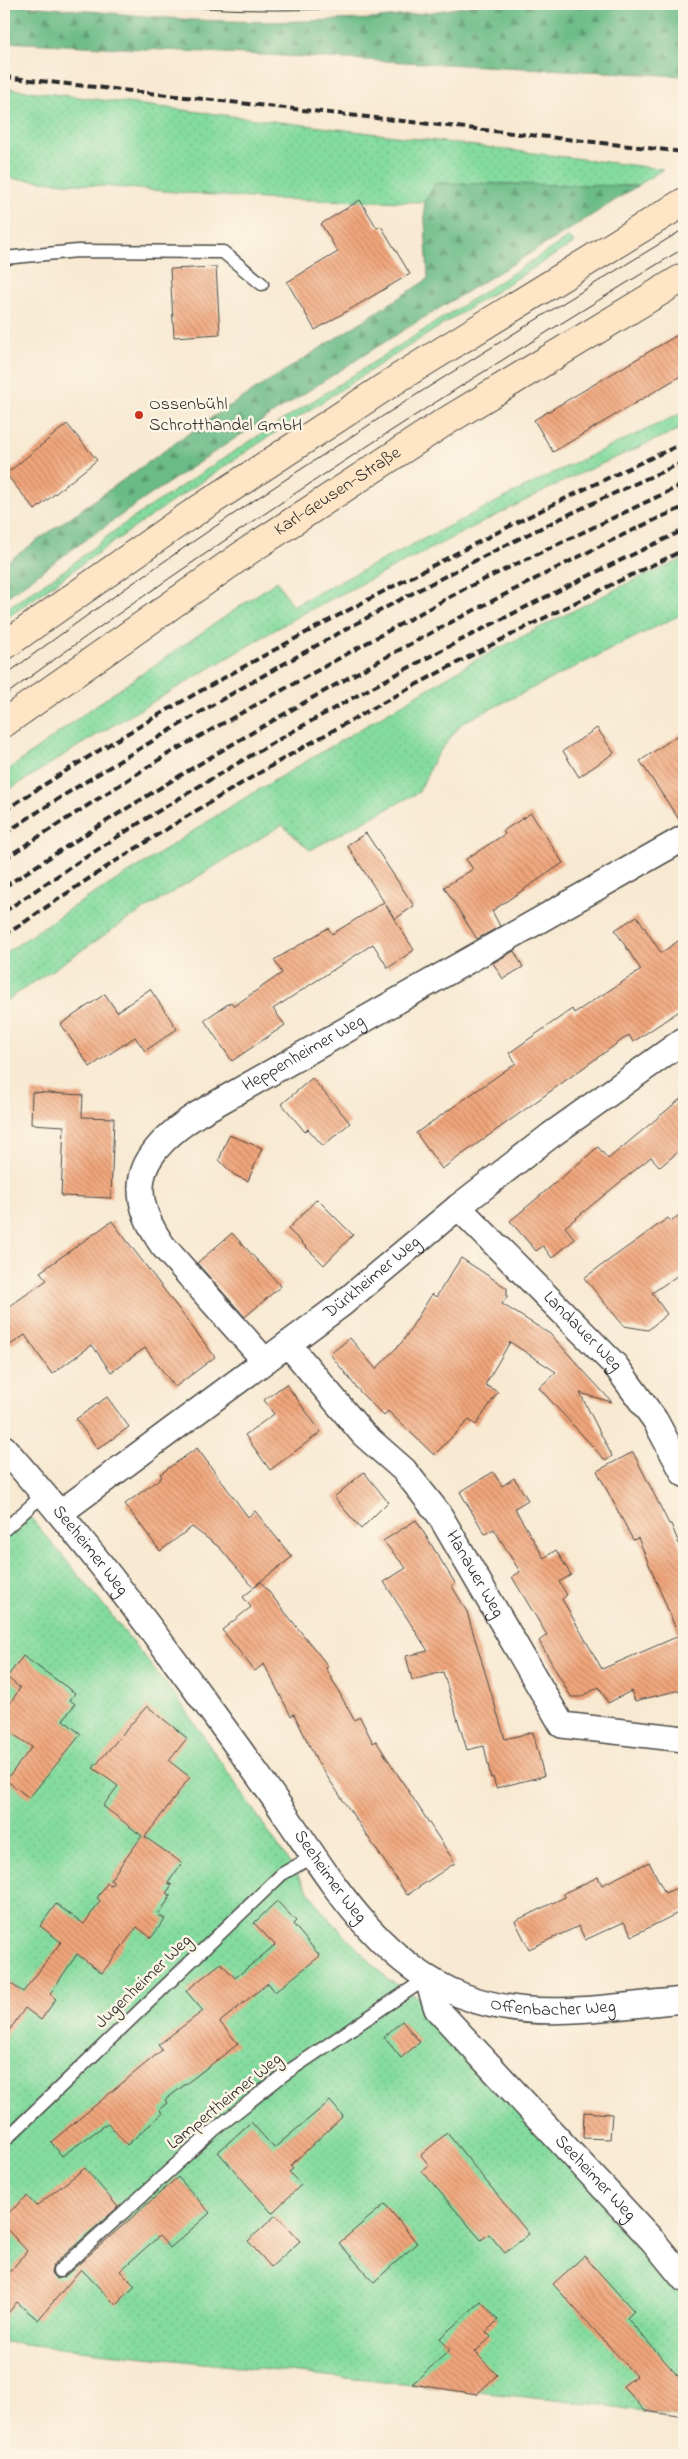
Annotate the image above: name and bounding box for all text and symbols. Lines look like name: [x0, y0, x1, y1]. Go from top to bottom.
place label: Ossenbühl Schrotthandel GmbH: [149, 392, 302, 439]
marker: Ossenbühl Schrotthandel GmbH: [133, 409, 145, 421]
street label: Karl-Geusen-Straße: [269, 440, 407, 543]
street label: Heppenheimer Weg: [238, 1009, 370, 1099]
street label: Dürkheimer Weg: [318, 1230, 427, 1327]
street label: Landauer Weg: [536, 1286, 629, 1377]
street label: Seeheimer Weg: [45, 1500, 134, 1603]
street label: Hanauer Weg: [439, 1526, 510, 1624]
street label: Seeheimer Weg: [287, 1825, 372, 1930]
street label: Jugenheimer Weg: [90, 1929, 199, 2036]
street label: Offenbacher Weg: [488, 1992, 617, 2024]
street label: Lampertheimer Weg: [162, 2047, 289, 2158]
street label: Seeheimer Weg: [548, 2129, 642, 2228]

